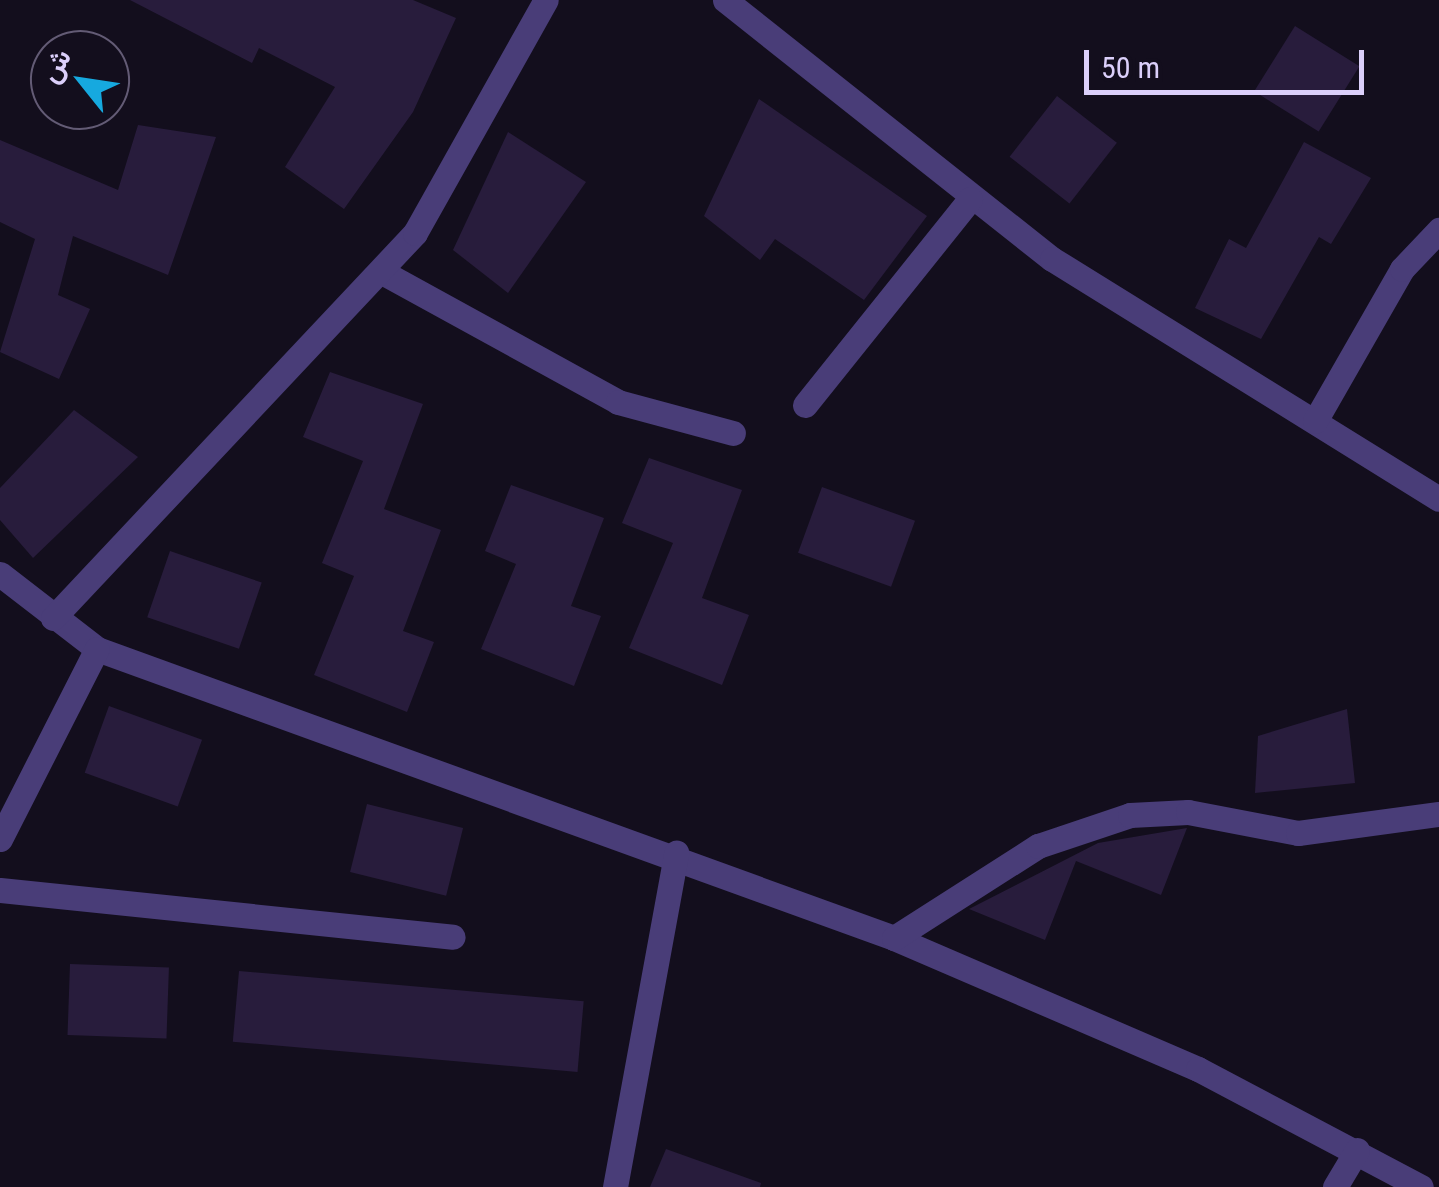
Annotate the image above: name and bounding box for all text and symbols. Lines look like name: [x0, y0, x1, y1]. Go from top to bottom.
north arrow: [30, 30, 130, 130]
scale bar: [1089, 30, 1369, 92]
text: ش: [33, 43, 78, 89]
text: 50 m: [1101, 50, 1160, 85]

